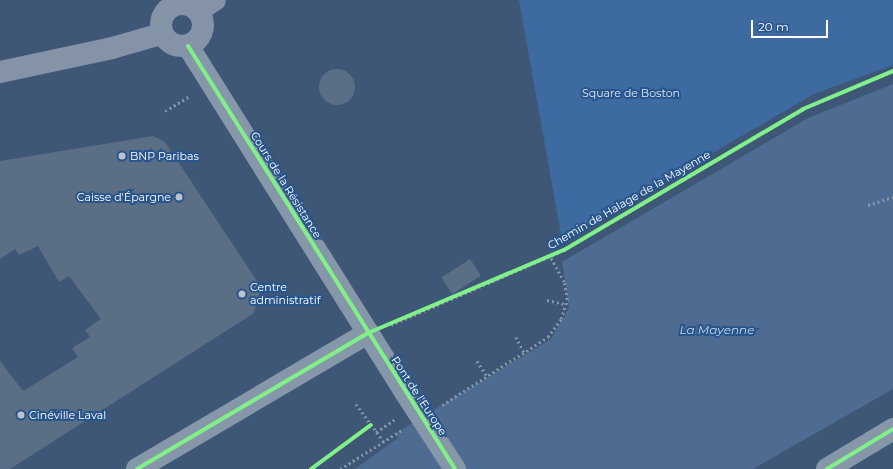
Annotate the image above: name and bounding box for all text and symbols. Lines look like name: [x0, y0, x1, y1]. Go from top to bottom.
scale bar: [753, 12, 830, 38]
text: 20 m: [758, 19, 789, 34]
park label: Square de Boston: [582, 86, 680, 100]
street label: Cours de la Résistance: [248, 129, 324, 241]
street label: Chemin de Halage de la Mayenne: [545, 148, 713, 252]
place label: BNP Paribas: [130, 149, 199, 163]
marker: BNP Paribas: [117, 151, 127, 161]
place label: Caisse d'Épargne: [77, 190, 171, 204]
marker: Caisse d'Épargne: [174, 192, 184, 202]
place label: Centre administratif: [250, 281, 320, 307]
marker: Centre administratif: [237, 289, 247, 299]
water label: La Mayenne: [680, 323, 754, 337]
street label: Pont de l'Europe: [389, 354, 449, 438]
place label: Cinéville Laval: [29, 408, 106, 422]
marker: Cinéville Laval: [16, 410, 26, 420]

